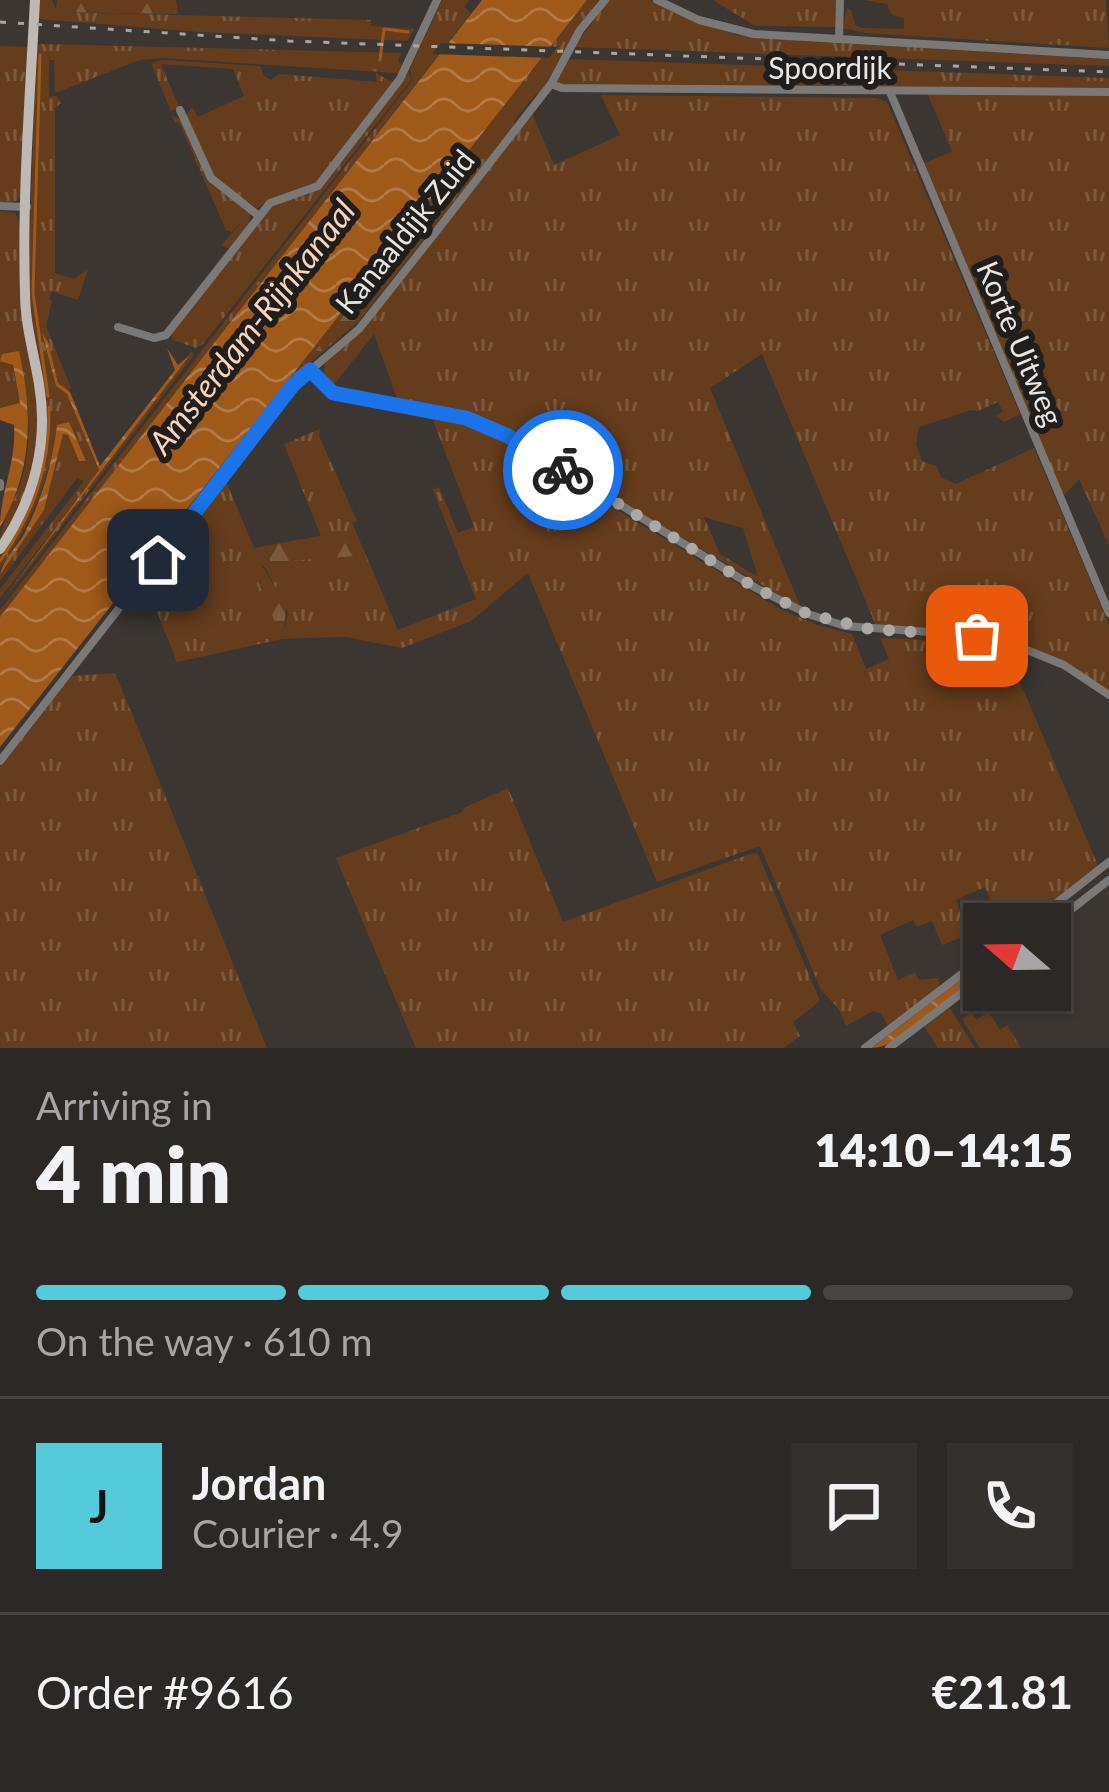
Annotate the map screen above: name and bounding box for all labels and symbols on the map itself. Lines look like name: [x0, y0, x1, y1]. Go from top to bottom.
street label: Spoordijk: [768, 49, 893, 85]
street label: Kanaaldijk Zuid: [327, 142, 481, 320]
water label: Amsterdam-Rijnkanaal: [138, 191, 363, 463]
street label: Korte Uitweg: [970, 255, 1072, 431]
courier: [503, 410, 623, 530]
pin: [107, 509, 209, 611]
pin: [926, 585, 1028, 687]
north arrow: [963, 903, 1071, 1011]

